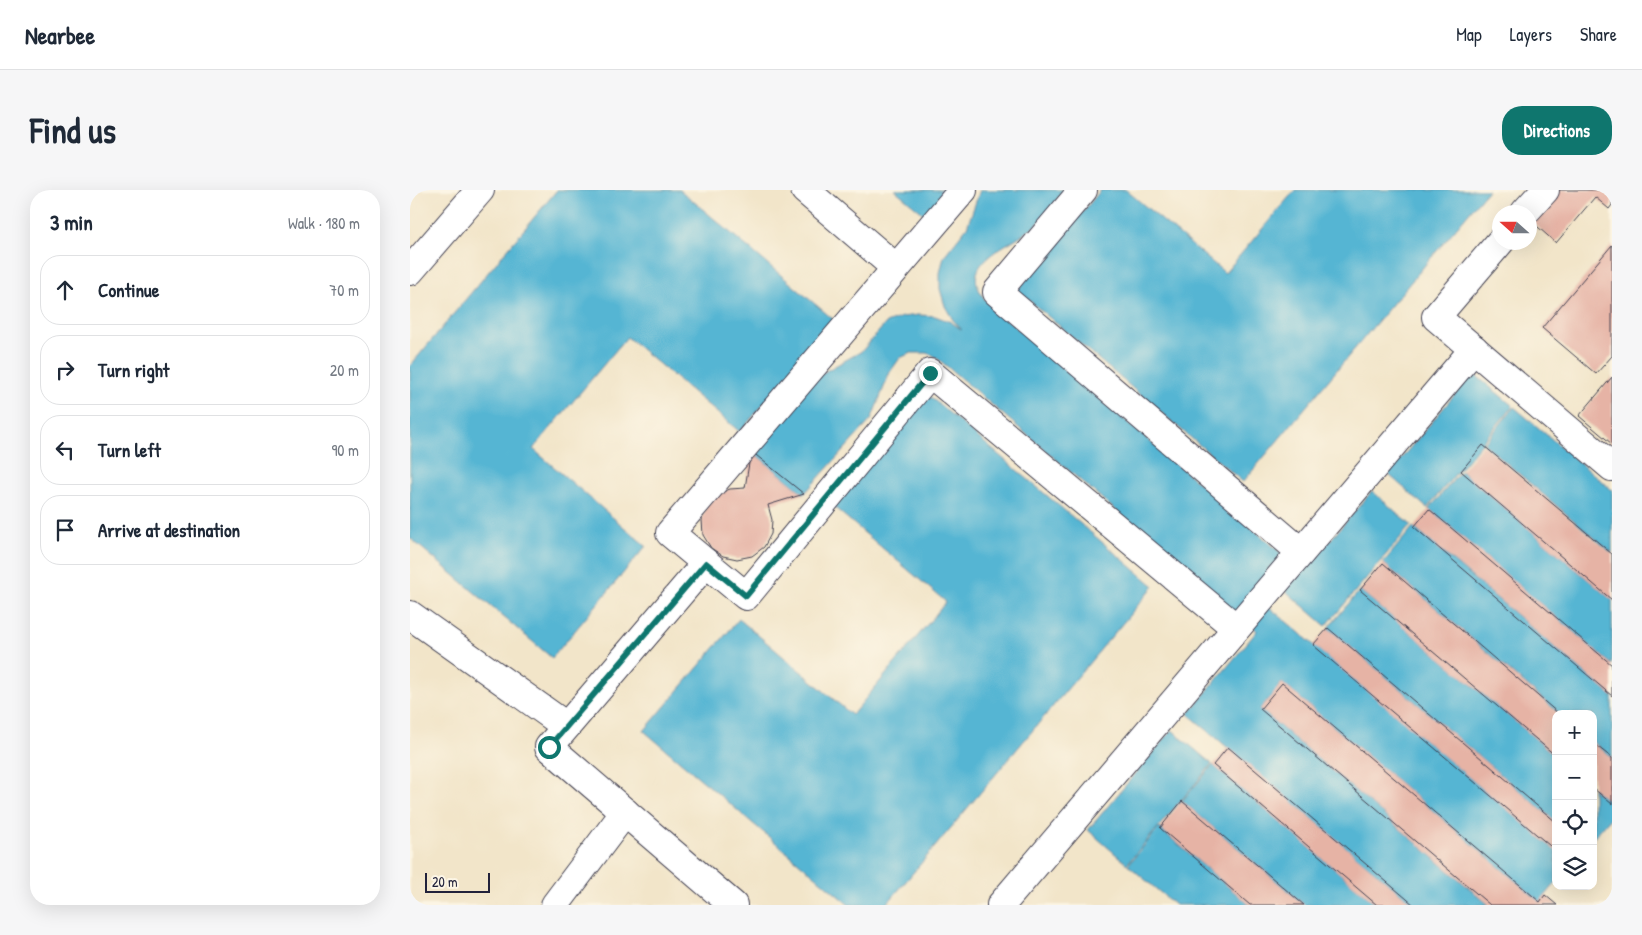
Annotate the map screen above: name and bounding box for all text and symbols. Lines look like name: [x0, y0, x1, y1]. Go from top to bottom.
text: Nearbee: [25, 19, 95, 51]
text: Map: [1456, 22, 1482, 47]
text: Layers: [1510, 22, 1552, 47]
text: Share: [1580, 22, 1617, 47]
button: Directions: [1502, 106, 1612, 155]
text: Find us: [30, 107, 116, 154]
north arrow: [1492, 205, 1537, 250]
text: 3 min: [50, 208, 93, 237]
text: Walk · 180 m: [288, 212, 360, 234]
icon: ahead: [51, 276, 79, 304]
text: Continue: [98, 277, 159, 303]
text: 70 m: [329, 279, 359, 301]
icon: right: [51, 356, 79, 384]
text: Turn right: [98, 357, 169, 383]
text: 20 m: [330, 359, 359, 381]
route end: [919, 362, 942, 385]
icon: left: [51, 436, 79, 464]
text: Turn left: [98, 437, 161, 463]
text: 90 m: [331, 439, 359, 461]
icon: arrive: [51, 516, 79, 544]
text: Arrive at destination: [98, 517, 240, 543]
map controls: [1552, 710, 1597, 890]
button: +: [1552, 710, 1597, 755]
route start: [538, 736, 561, 759]
button: −: [1552, 755, 1597, 800]
button: locate: [1552, 800, 1597, 845]
button: layers: [1552, 845, 1597, 890]
scale bar: [425, 870, 490, 893]
text: 20 m: [432, 872, 458, 891]

